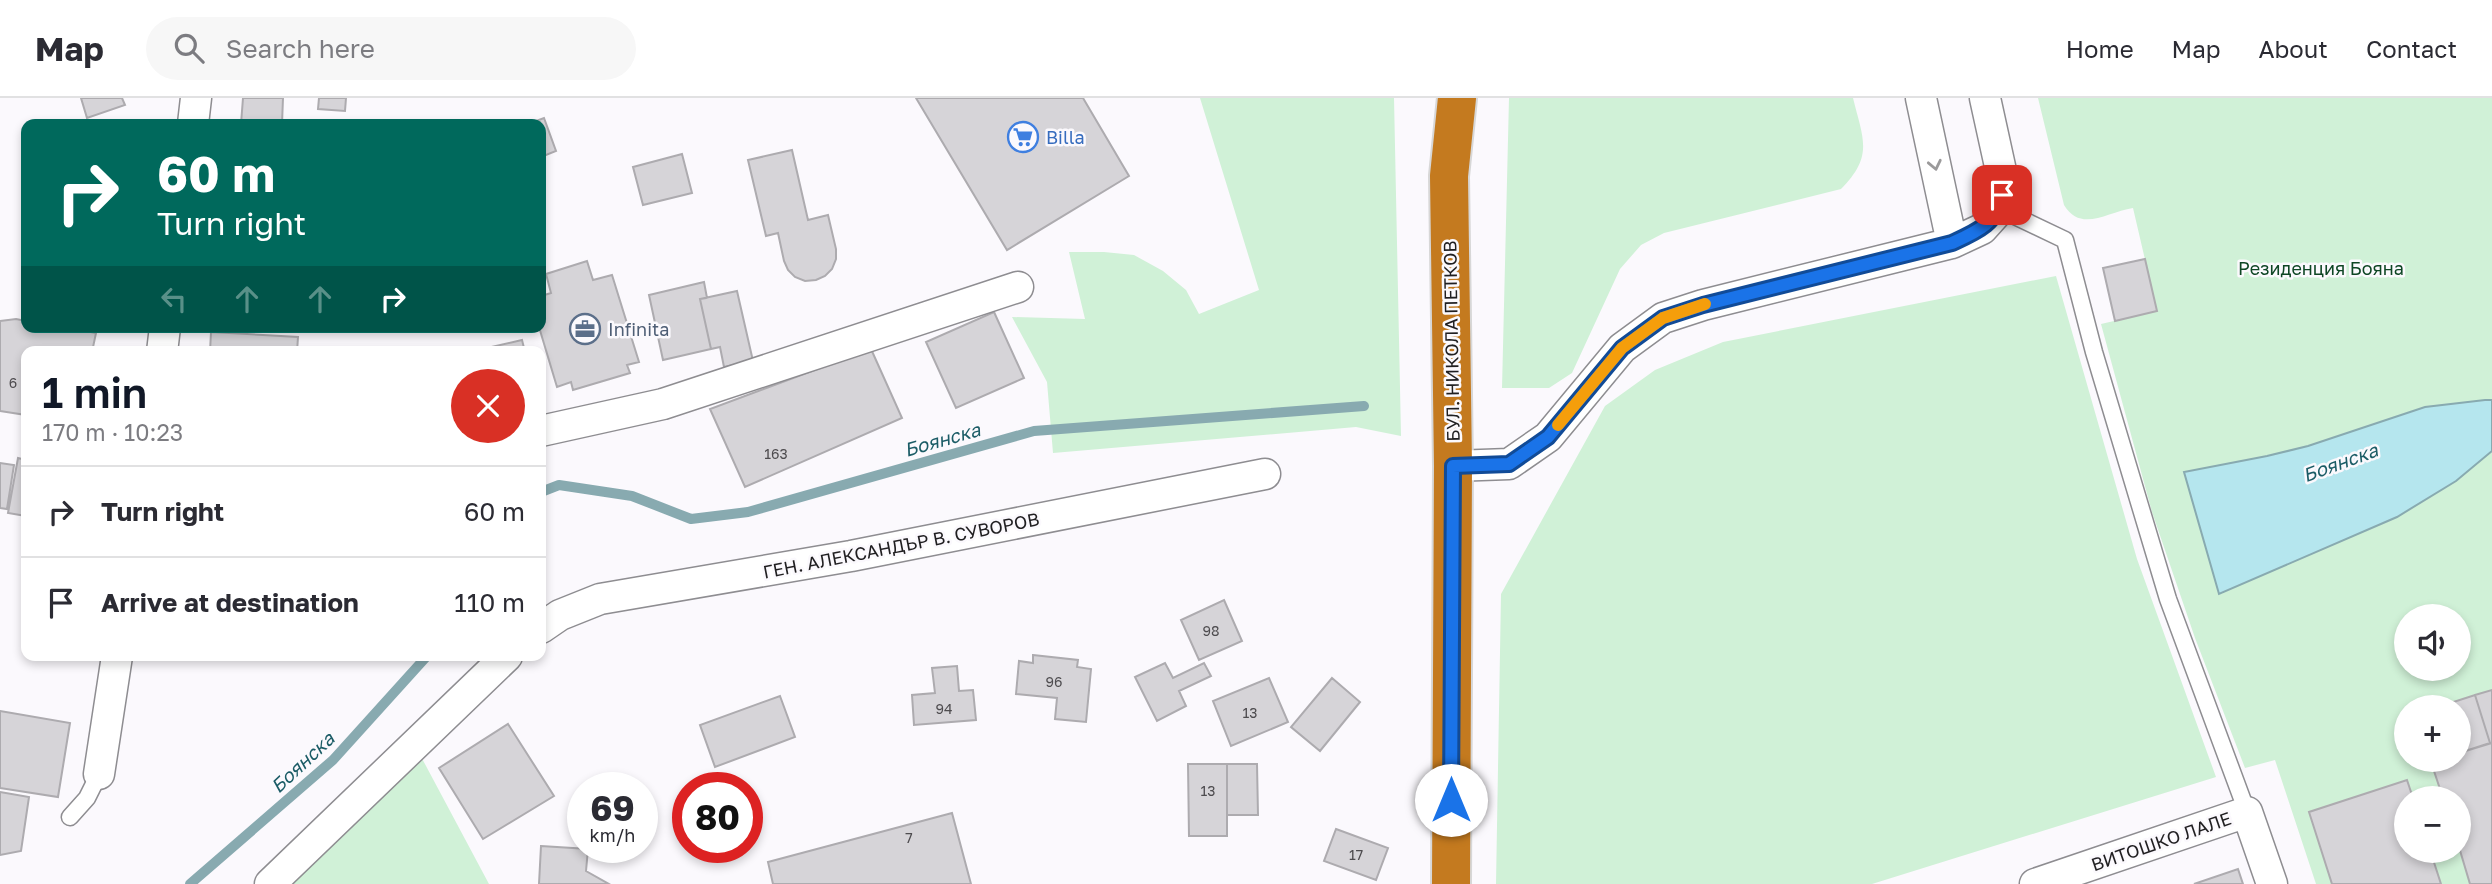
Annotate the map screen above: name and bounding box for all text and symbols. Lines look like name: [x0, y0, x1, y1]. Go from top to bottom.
search box: [146, 17, 636, 80]
text: Map: [35, 29, 104, 68]
icon: search: [170, 29, 208, 67]
text: Search here: [226, 33, 375, 64]
text: Home: [2066, 34, 2134, 63]
text: Map: [2172, 34, 2221, 63]
text: About: [2259, 34, 2328, 63]
text: Contact: [2366, 34, 2457, 63]
supermarket icon: Billa: [1006, 120, 1040, 154]
place label: Billa: [1046, 126, 1085, 148]
text: 60 m: [157, 144, 275, 203]
icon: right: [42, 147, 133, 238]
one-way arrow: [1927, 159, 1942, 171]
pin: [1972, 165, 2032, 225]
icon: arrive: [1983, 176, 2021, 214]
text: Turn right: [157, 204, 306, 242]
street label: БУЛ. НИКОЛА ПЕТКОВ: [1438, 240, 1464, 442]
park label: Резиденция Бояна: [2238, 257, 2404, 279]
icon: left: [155, 280, 193, 318]
icon: ahead: [228, 280, 266, 318]
icon: ahead: [301, 280, 339, 318]
icon: right: [374, 280, 412, 318]
office icon: Infinita: [568, 312, 602, 346]
place label: Infinita: [608, 318, 669, 340]
text: 1 min: [42, 367, 147, 417]
button: close: [451, 369, 525, 443]
house number: 6: [9, 374, 17, 391]
water label: Боянска: [901, 417, 984, 461]
text: 170 m · 10:23: [42, 418, 183, 446]
water label: Боянска: [2299, 437, 2382, 486]
house number: 163: [764, 445, 788, 462]
icon: right: [42, 493, 80, 531]
text: Turn right: [101, 496, 224, 527]
text: 60 m: [464, 496, 525, 527]
street label: ГЕН. АЛЕКСАНДЪР В. СУВОРОВ: [761, 507, 1041, 583]
icon: arrive: [42, 584, 80, 622]
text: Arrive at destination: [101, 587, 359, 618]
text: 110 m: [454, 587, 525, 618]
map controls: [2394, 604, 2471, 863]
button: sound: [2394, 604, 2471, 681]
house number: 98: [1202, 622, 1220, 639]
house number: 96: [1046, 673, 1062, 690]
button: +: [2394, 695, 2471, 772]
house number: 94: [935, 700, 953, 717]
house number: 13: [1243, 704, 1257, 721]
water label: Боянска: [266, 726, 339, 797]
position arrow: [1414, 763, 1488, 837]
speed limit sign: 80: [672, 772, 763, 863]
house number: 13: [1201, 782, 1215, 799]
button: −: [2394, 786, 2471, 863]
text: 69: [590, 787, 635, 829]
street label: ВИТОШКО ЛАЛЕ: [2088, 807, 2234, 875]
text: km/h: [590, 824, 635, 846]
house number: 7: [905, 829, 913, 846]
house number: 17: [1349, 846, 1363, 863]

